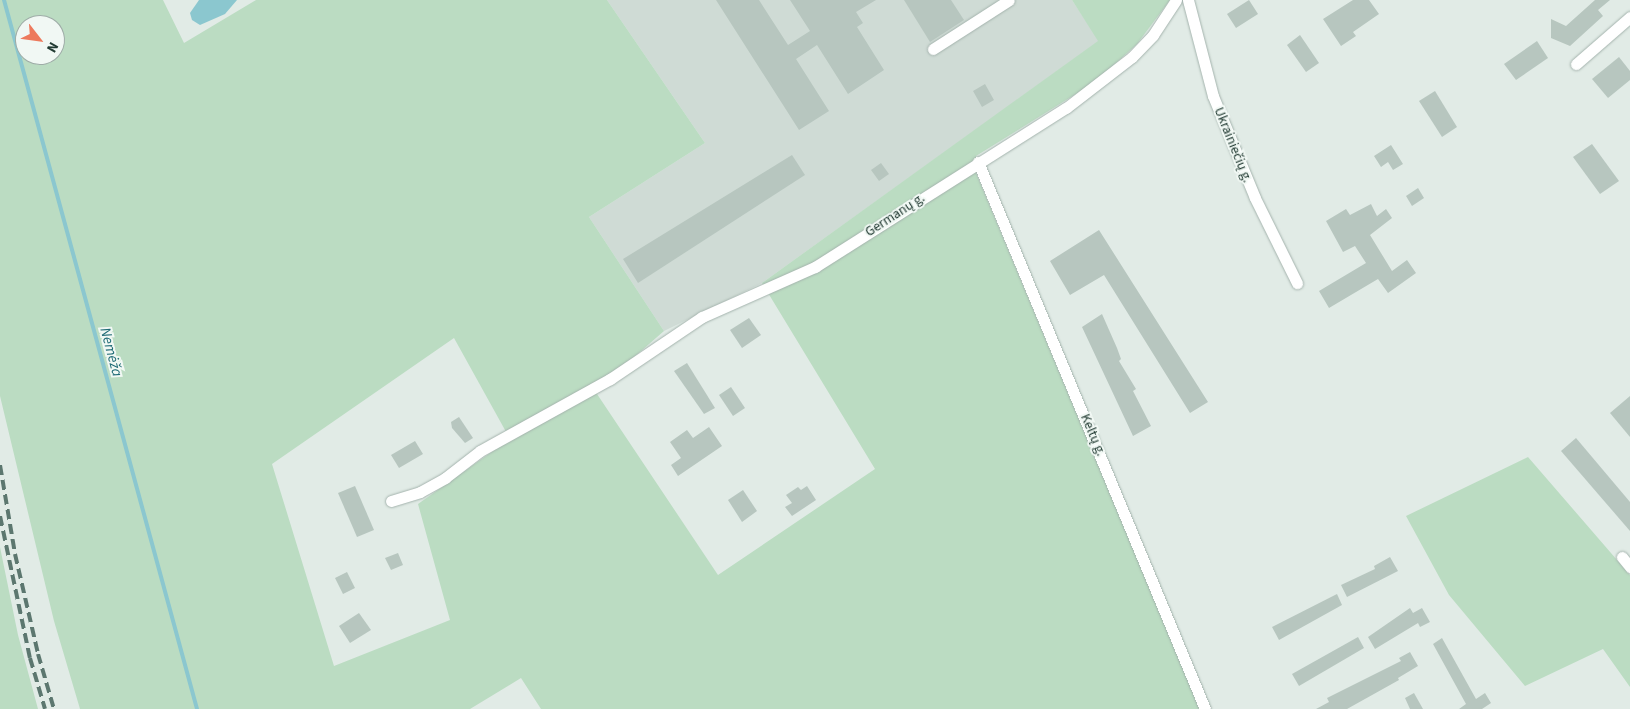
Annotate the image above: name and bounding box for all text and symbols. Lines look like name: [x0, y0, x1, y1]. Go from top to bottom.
north arrow: [15, 15, 65, 65]
text: N: [41, 38, 63, 56]
street label: Ukrainiečių g.: [1210, 105, 1256, 185]
street label: Germanų g.: [862, 190, 928, 240]
water label: Nemėža: [96, 326, 126, 378]
street label: Keltų g.: [1077, 411, 1109, 459]

